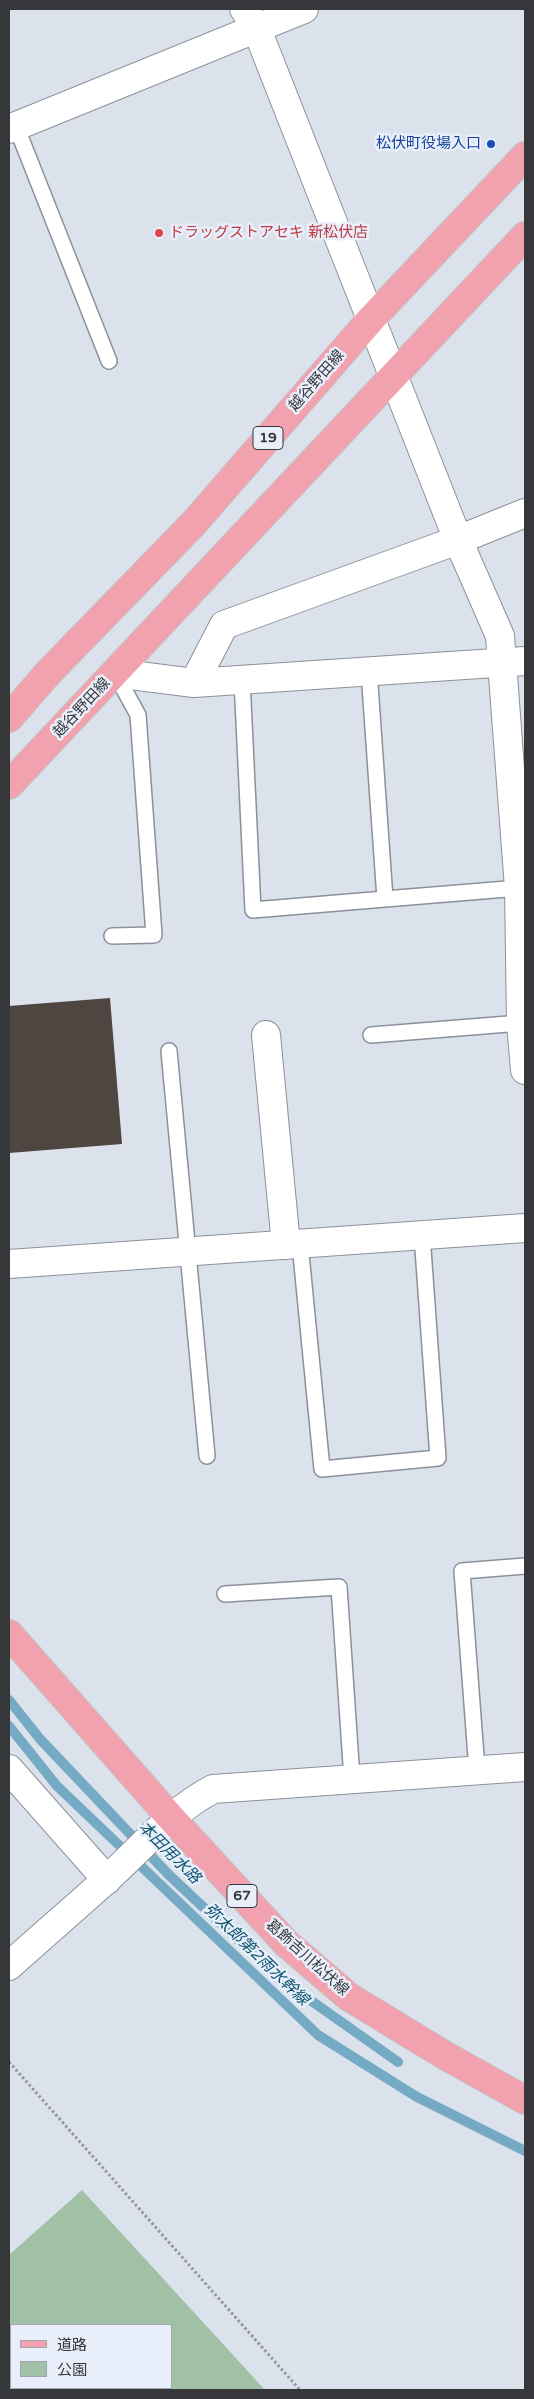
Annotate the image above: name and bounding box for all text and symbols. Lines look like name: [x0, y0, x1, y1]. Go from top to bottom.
place label: 松伏町役場入口: [376, 135, 481, 153]
marker: 松伏町役場入口: [485, 138, 497, 150]
place label: ドラッグストアセキ 新松伏店: [169, 224, 368, 242]
marker: ドラッグストアセキ 新松伏店: [153, 227, 165, 239]
street label: 越谷野田線: [286, 347, 348, 415]
road number: 19: [253, 426, 283, 449]
street label: 越谷野田線: [50, 674, 114, 742]
water label: 本田用水路: [134, 1818, 204, 1888]
road number: 67: [227, 1884, 257, 1908]
water label: 弥太郎第2雨水幹線: [200, 1900, 312, 2010]
street label: 葛飾吉川松伏線: [262, 1916, 352, 2000]
legend: [10, 2324, 172, 2389]
text: 道路: [57, 2336, 87, 2354]
text: 公園: [57, 2361, 87, 2379]

